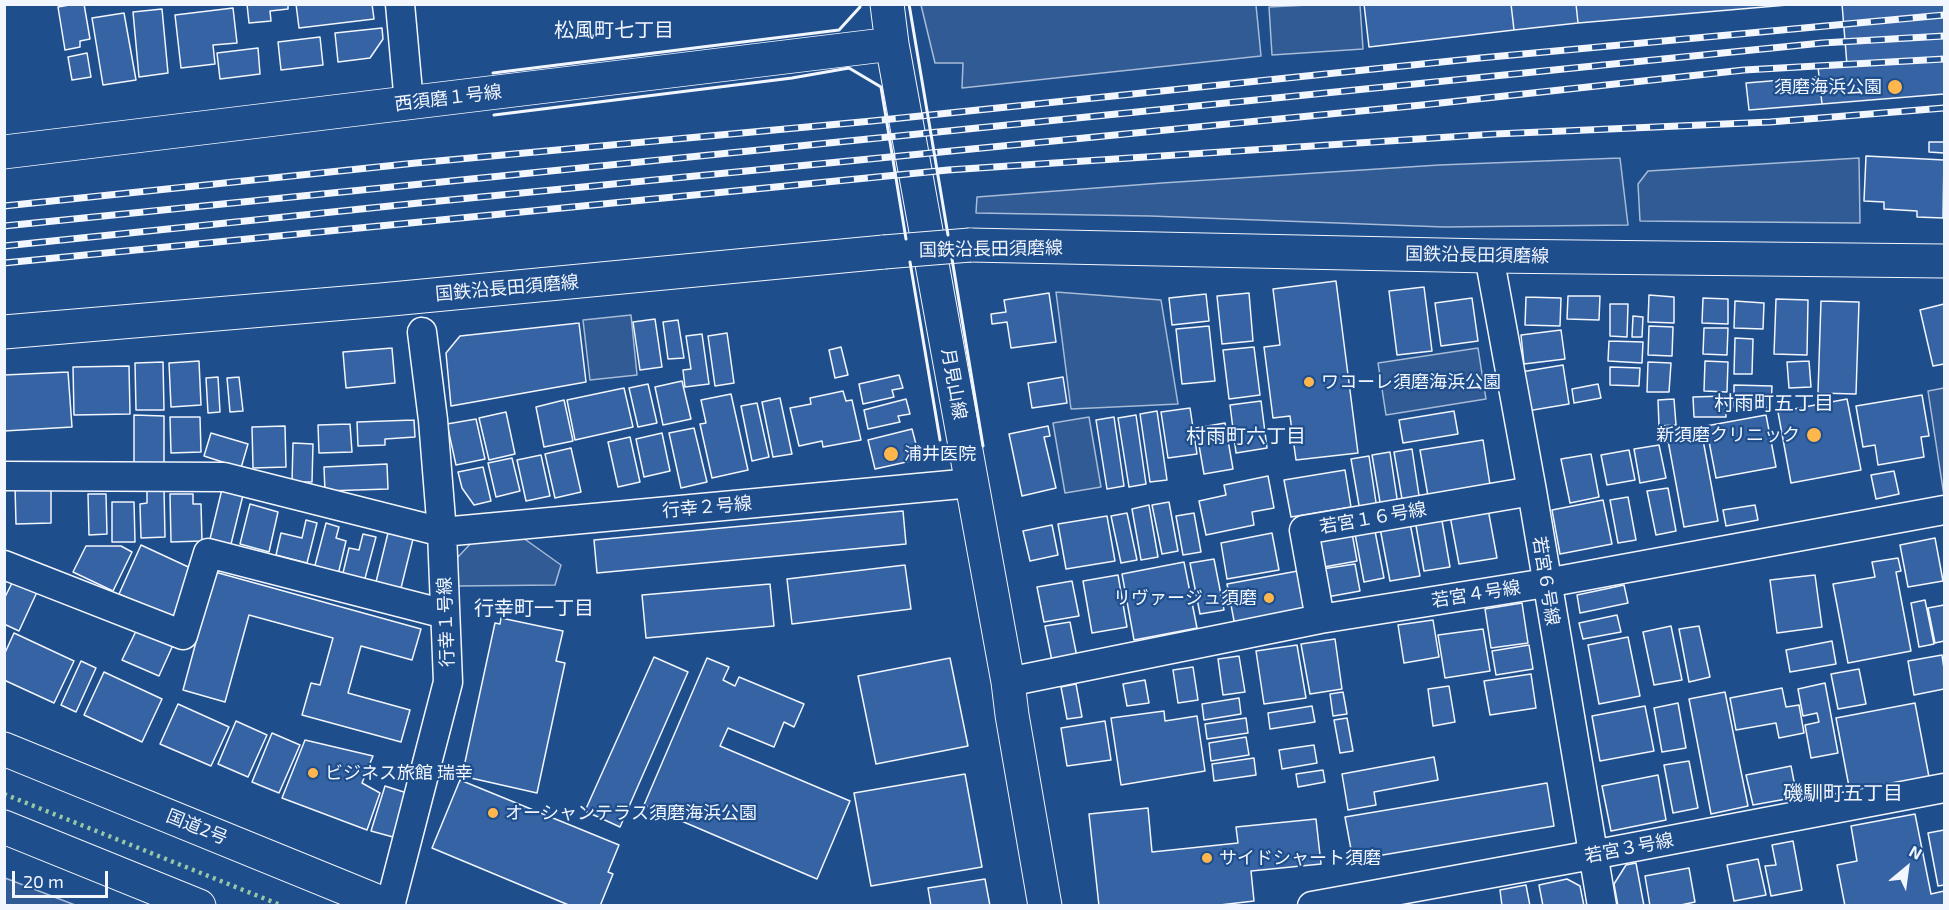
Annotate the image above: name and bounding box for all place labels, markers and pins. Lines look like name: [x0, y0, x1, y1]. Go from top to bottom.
place label: 須磨海浜公園: [1774, 76, 1882, 98]
marker: 須磨海浜公園: [1886, 78, 1904, 96]
place label: ワコーレ須磨海浜公園: [1321, 371, 1501, 393]
marker: ワコーレ須磨海浜公園: [1302, 375, 1316, 389]
place label: 新須磨クリニック: [1656, 424, 1800, 446]
marker: 新須磨クリニック: [1805, 426, 1823, 444]
place label: 浦井医院: [904, 443, 976, 465]
marker: 浦井医院: [882, 445, 900, 463]
place label: リヴァージュ須磨: [1113, 587, 1257, 609]
marker: リヴァージュ須磨: [1262, 591, 1276, 605]
place label: ビジネス旅館 瑞幸: [325, 762, 473, 784]
marker: ビジネス旅館 瑞幸: [306, 766, 320, 780]
place label: オーシャンテラス須磨海浜公園: [505, 802, 757, 824]
marker: オーシャンテラス須磨海浜公園: [486, 806, 500, 820]
place label: サイドシャート須磨: [1219, 847, 1381, 869]
marker: サイドシャート須磨: [1200, 851, 1214, 865]

